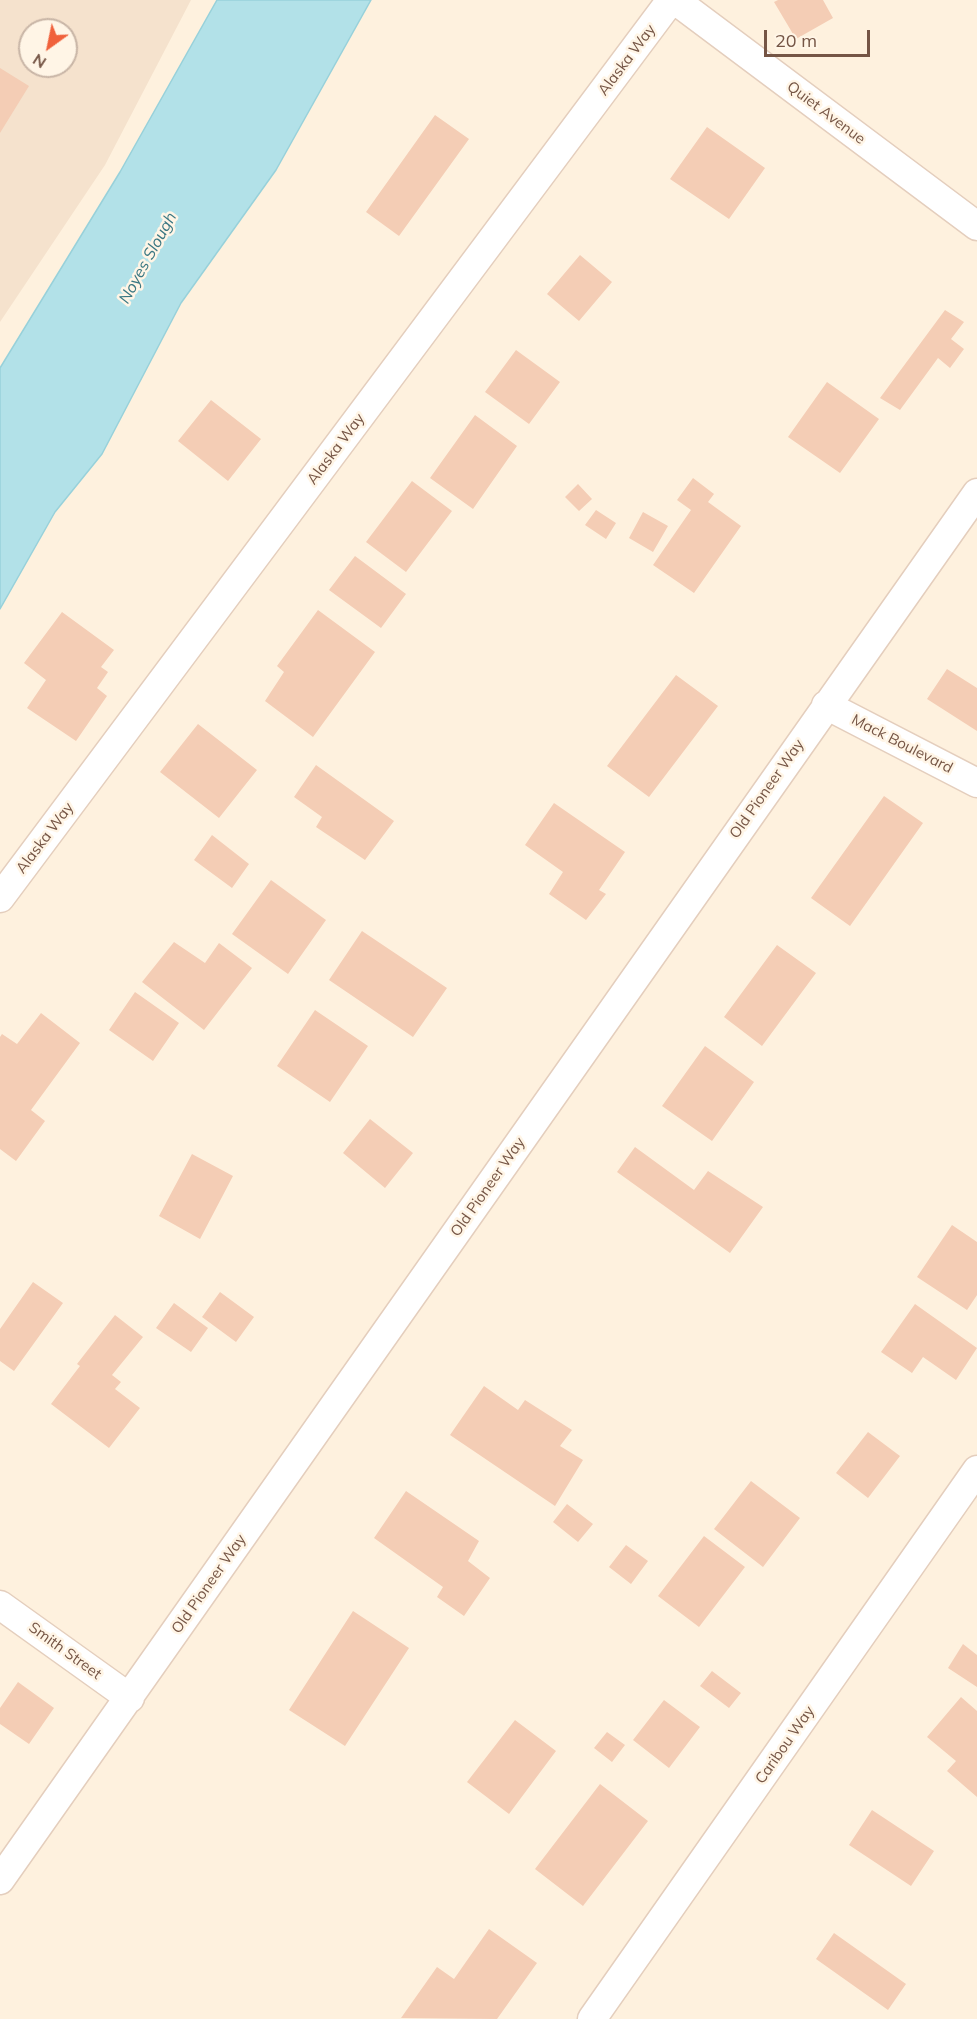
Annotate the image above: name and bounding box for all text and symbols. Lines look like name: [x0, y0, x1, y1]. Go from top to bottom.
north arrow: [18, 18, 78, 78]
scale bar: [767, 18, 874, 56]
street label: Alaska Way: [594, 21, 660, 99]
text: 20 m: [775, 29, 817, 52]
text: N: [29, 50, 50, 73]
street label: Quiet Avenue: [783, 78, 869, 148]
water label: Noyes Slough: [115, 209, 181, 307]
street label: Alaska Way: [303, 410, 369, 488]
street label: Mack Boulevard: [848, 711, 956, 777]
street label: Old Pioneer Way: [726, 736, 808, 842]
street label: Alaska Way: [12, 799, 78, 877]
street label: Old Pioneer Way: [447, 1134, 529, 1240]
street label: Old Pioneer Way: [168, 1531, 250, 1637]
street label: Smith Street: [25, 1619, 105, 1683]
street label: Caribou Way: [752, 1703, 818, 1787]

